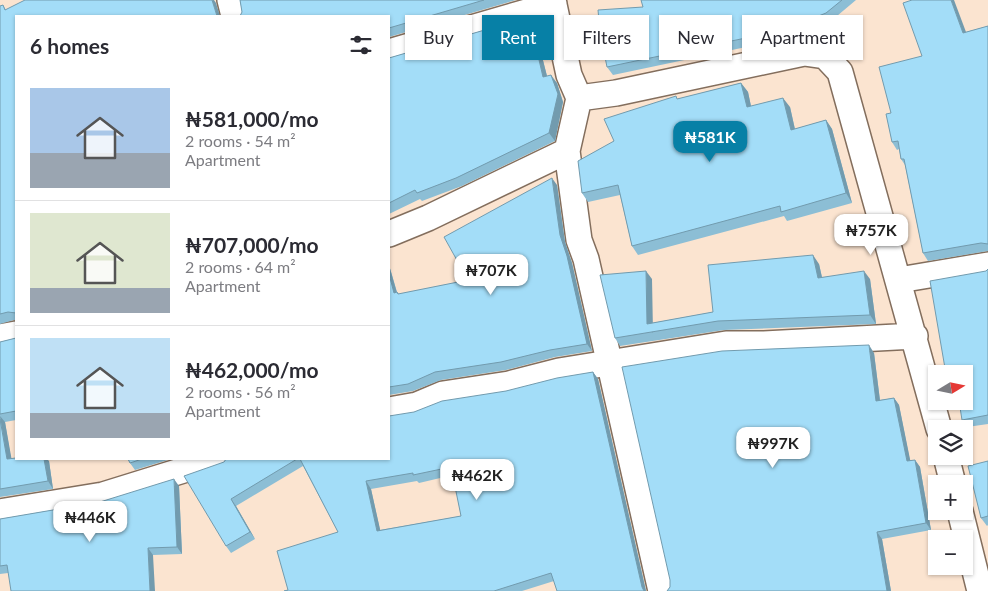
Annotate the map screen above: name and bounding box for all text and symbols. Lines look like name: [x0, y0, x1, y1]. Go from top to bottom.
chip: Buy: [405, 15, 472, 60]
chip: Rent: [482, 15, 554, 60]
chip: Filters: [564, 15, 649, 60]
chip: New: [659, 15, 732, 60]
chip: Apartment: [742, 15, 863, 60]
icon: filters: [347, 31, 375, 59]
text: 6 homes: [30, 33, 109, 58]
text: ₦581,000/mo: [185, 106, 319, 131]
icon: home: [70, 108, 130, 168]
pin: ₦581K: [675, 120, 745, 163]
text: ₦581K: [684, 127, 736, 146]
text: 2 rooms · 54 m²: [185, 131, 296, 150]
text: Apartment: [185, 150, 260, 169]
pin: ₦757K: [836, 214, 906, 256]
text: ₦757K: [845, 220, 897, 239]
text: ₦707,000/mo: [185, 232, 319, 257]
icon: home: [70, 233, 130, 293]
pin: ₦707K: [456, 254, 526, 296]
text: 2 rooms · 64 m²: [185, 257, 296, 276]
text: ₦707K: [465, 260, 517, 279]
text: Apartment: [185, 276, 260, 295]
text: ₦462,000/mo: [185, 357, 319, 382]
icon: home: [70, 358, 130, 418]
north arrow: [928, 365, 972, 410]
map controls: [928, 365, 973, 575]
text: 2 rooms · 56 m²: [185, 382, 296, 401]
text: Apartment: [185, 401, 260, 420]
button: layers: [928, 420, 973, 465]
pin: ₦997K: [738, 426, 808, 469]
text: ₦997K: [747, 433, 799, 452]
pin: ₦462K: [442, 458, 512, 501]
text: ₦462K: [451, 465, 503, 484]
button: +: [928, 475, 973, 520]
pin: ₦446K: [55, 500, 125, 543]
text: ₦446K: [64, 507, 116, 526]
button: −: [928, 530, 973, 575]

